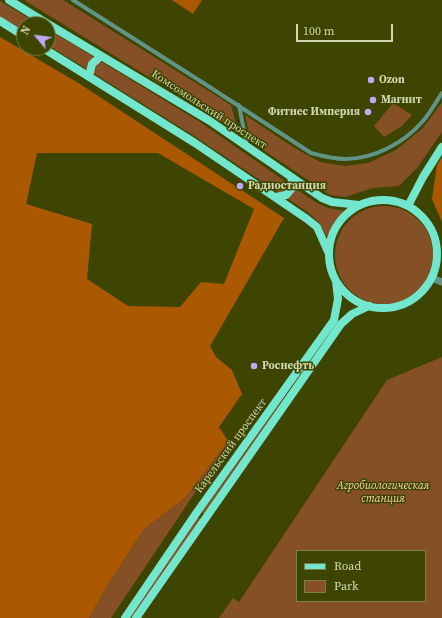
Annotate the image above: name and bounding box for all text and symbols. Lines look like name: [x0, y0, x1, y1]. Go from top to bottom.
north arrow: [16, 16, 56, 56]
scale bar: [298, 16, 395, 42]
text: N: [17, 23, 34, 38]
text: 100 m: [303, 23, 335, 39]
street label: Комсомольский проспект: [149, 68, 269, 152]
place label: Ozon: [379, 73, 405, 87]
marker: Ozon: [366, 75, 376, 85]
place label: Магнит: [381, 93, 422, 107]
marker: Магнит: [368, 95, 378, 105]
place label: Фитнес Империя: [268, 105, 360, 119]
marker: Фитнес Империя: [363, 107, 373, 117]
place label: Радиостанция: [248, 179, 326, 193]
marker: Радиостанция: [235, 181, 245, 191]
place label: Роснефть: [262, 359, 314, 373]
marker: Роснефть: [249, 361, 259, 371]
street label: Карельский проспект: [192, 396, 270, 496]
park label: Агробиологическая станция: [337, 479, 429, 505]
legend: [296, 550, 426, 602]
text: Road: [334, 558, 361, 574]
text: Park: [334, 578, 359, 594]

